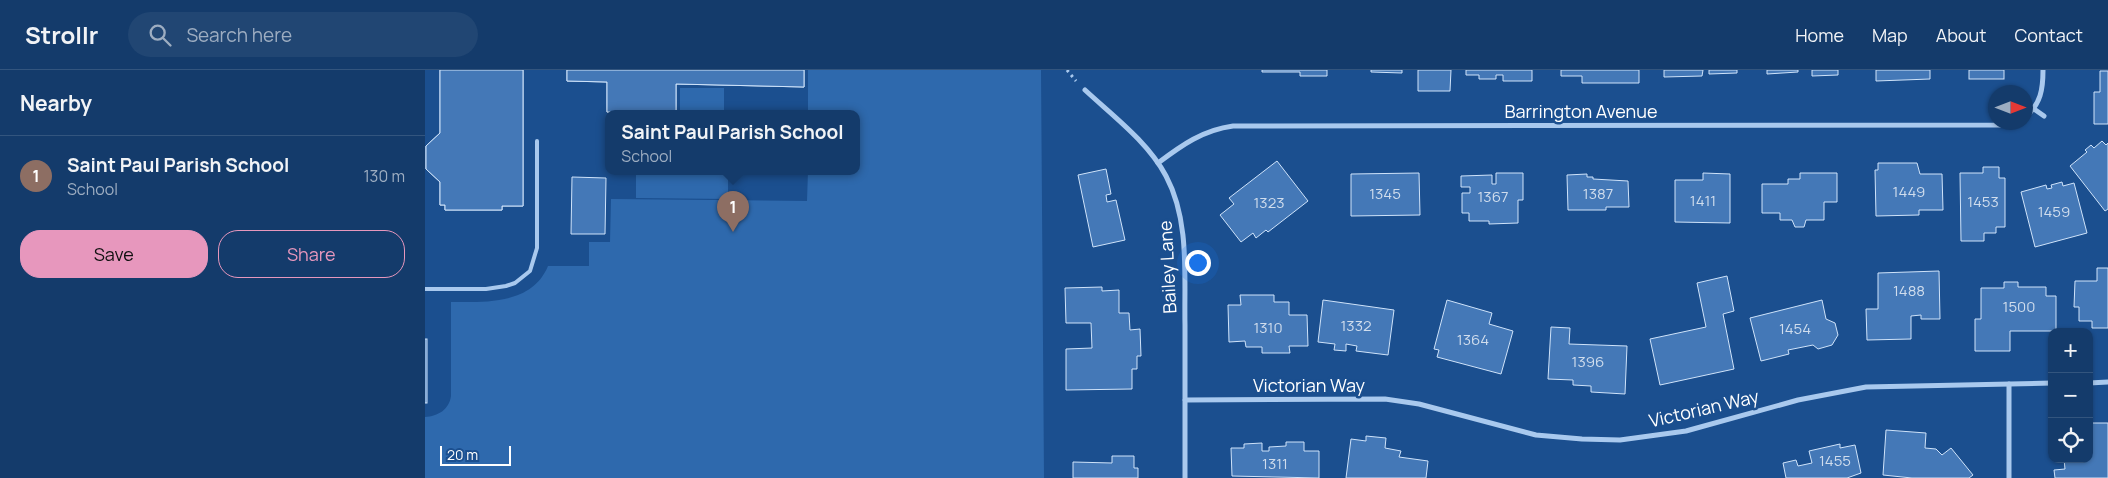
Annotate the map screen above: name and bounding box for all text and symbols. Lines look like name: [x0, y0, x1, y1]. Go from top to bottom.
search box: [128, 12, 478, 57]
text: Strollr: [25, 18, 98, 51]
icon: search: [146, 21, 174, 49]
text: Search here: [186, 22, 292, 48]
text: Home: [1795, 23, 1844, 47]
text: Map: [1872, 23, 1908, 47]
text: About: [1936, 23, 1986, 47]
text: Contact: [2014, 23, 2083, 47]
north arrow: [1988, 85, 2033, 130]
text: Nearby: [20, 89, 92, 117]
street label: Barrington Avenue: [1505, 99, 1657, 123]
popup: [605, 110, 860, 175]
text: Saint Paul Parish School: [621, 119, 844, 145]
text: School: [621, 145, 672, 167]
text: Saint Paul Parish School: [67, 152, 289, 178]
text: 1: [32, 165, 40, 187]
text: 130 m: [363, 165, 405, 187]
text: School: [67, 178, 118, 200]
house number: 1449: [1893, 181, 1925, 202]
house number: 1345: [1369, 183, 1401, 204]
house number: 1387: [1583, 183, 1613, 204]
house number: 1367: [1478, 186, 1508, 207]
house number: 1411: [1690, 190, 1716, 211]
pin: 1: [717, 191, 749, 232]
house number: 1453: [1967, 191, 1999, 212]
house number: 1323: [1254, 192, 1285, 213]
house number: 1459: [2038, 201, 2070, 222]
street label: Bailey Lane: [1153, 220, 1181, 314]
button: Save: [20, 230, 208, 278]
button: Share: [218, 230, 405, 278]
your location: [1185, 250, 1211, 276]
house number: 1488: [1893, 280, 1925, 301]
house number: 1500: [2003, 296, 2035, 317]
house number: 1332: [1341, 315, 1372, 336]
house number: 1310: [1253, 317, 1283, 338]
house number: 1454: [1779, 318, 1811, 339]
map controls: [2048, 328, 2093, 463]
button: +: [2048, 328, 2093, 373]
house number: 1364: [1457, 329, 1489, 350]
house number: 1396: [1572, 351, 1604, 372]
street label: Victorian Way: [1253, 373, 1366, 397]
button: −: [2048, 373, 2093, 418]
street label: Victorian Way: [1646, 384, 1762, 432]
button: locate: [2048, 418, 2093, 463]
scale bar: [440, 443, 511, 466]
text: 20 m: [447, 445, 478, 464]
house number: 1455: [1819, 450, 1851, 471]
house number: 1311: [1262, 453, 1288, 474]

